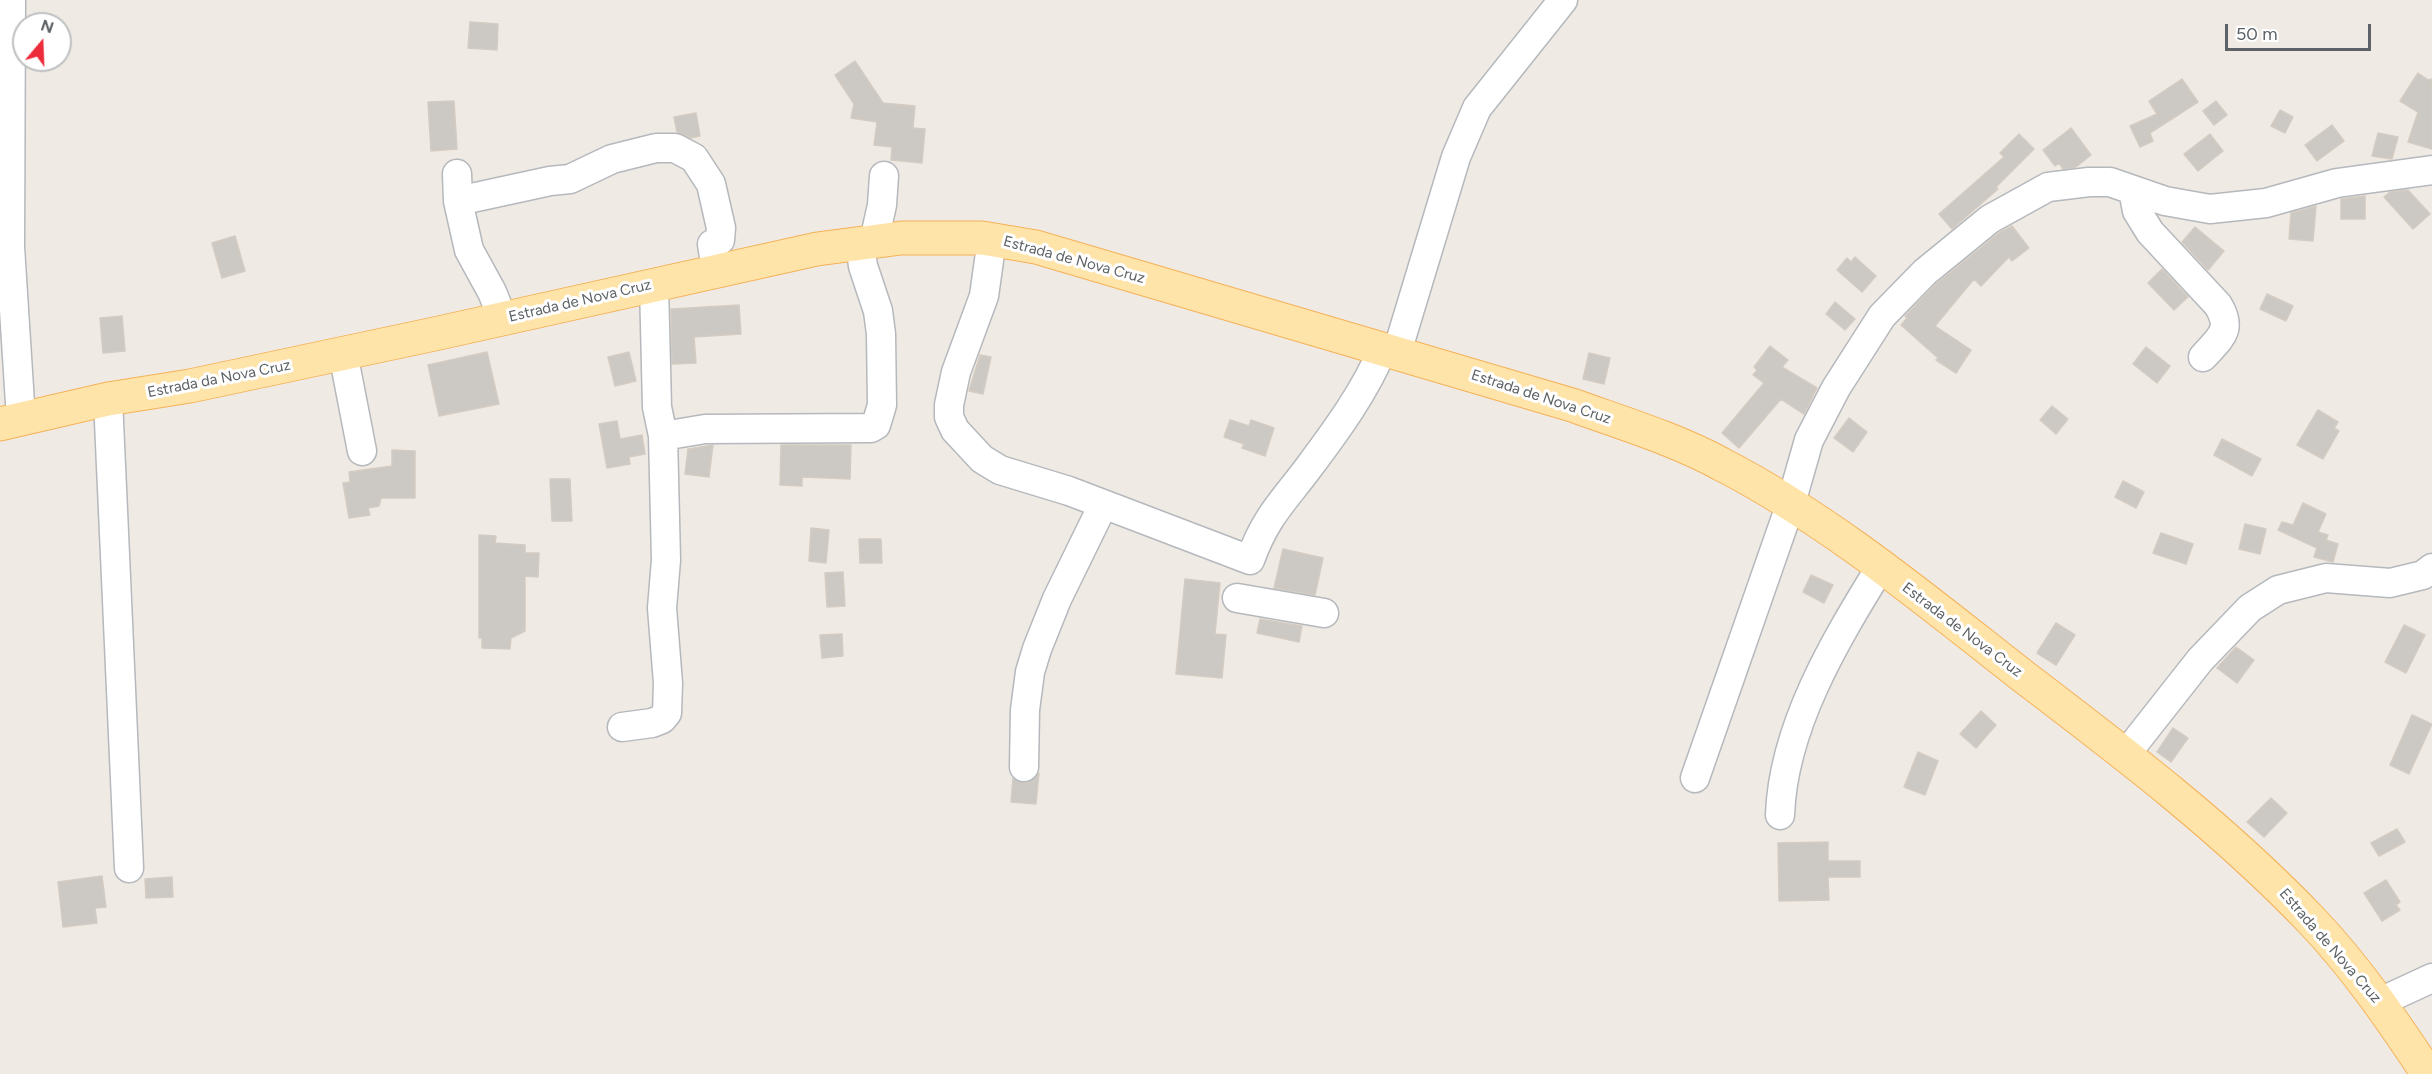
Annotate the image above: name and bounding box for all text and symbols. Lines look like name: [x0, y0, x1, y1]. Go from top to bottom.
north arrow: [12, 12, 72, 72]
scale bar: [2228, 12, 2374, 50]
text: N: [38, 15, 56, 37]
text: 50 m: [2236, 23, 2278, 45]
street label: Estrada de Nova Cruz: [1001, 232, 1147, 288]
street label: Estrada de Nova Cruz: [507, 276, 653, 326]
street label: Estrada da Nova Cruz: [146, 356, 292, 402]
street label: Estrada de Nova Cruz: [1469, 366, 1613, 428]
street label: Estrada de Nova Cruz: [1898, 579, 2026, 681]
street label: Estrada de Nova Cruz: [2275, 885, 2385, 1007]

